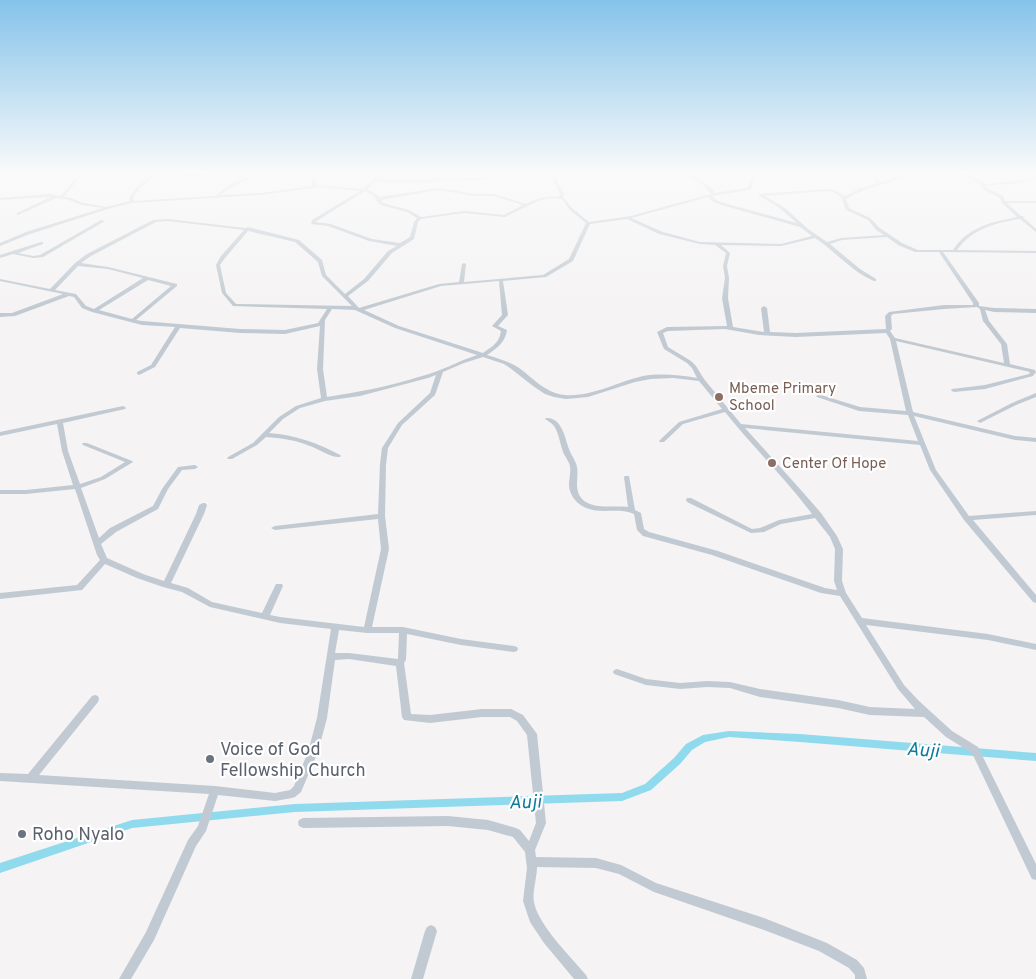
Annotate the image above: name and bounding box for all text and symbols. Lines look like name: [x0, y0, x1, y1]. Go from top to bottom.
place label: Mbeme Primary School: [729, 380, 836, 416]
marker: Mbeme Primary School: [713, 391, 725, 403]
place label: Center Of Hope: [782, 455, 886, 474]
marker: Center Of Hope: [766, 457, 778, 469]
water label: Auji: [906, 738, 941, 764]
place label: Voice of God Fellowship Church: [220, 739, 366, 783]
marker: Voice of God Fellowship Church: [204, 753, 216, 765]
water label: Auji: [508, 790, 543, 816]
place label: Roho Nyalo: [32, 824, 124, 847]
marker: Roho Nyalo: [16, 828, 28, 840]

